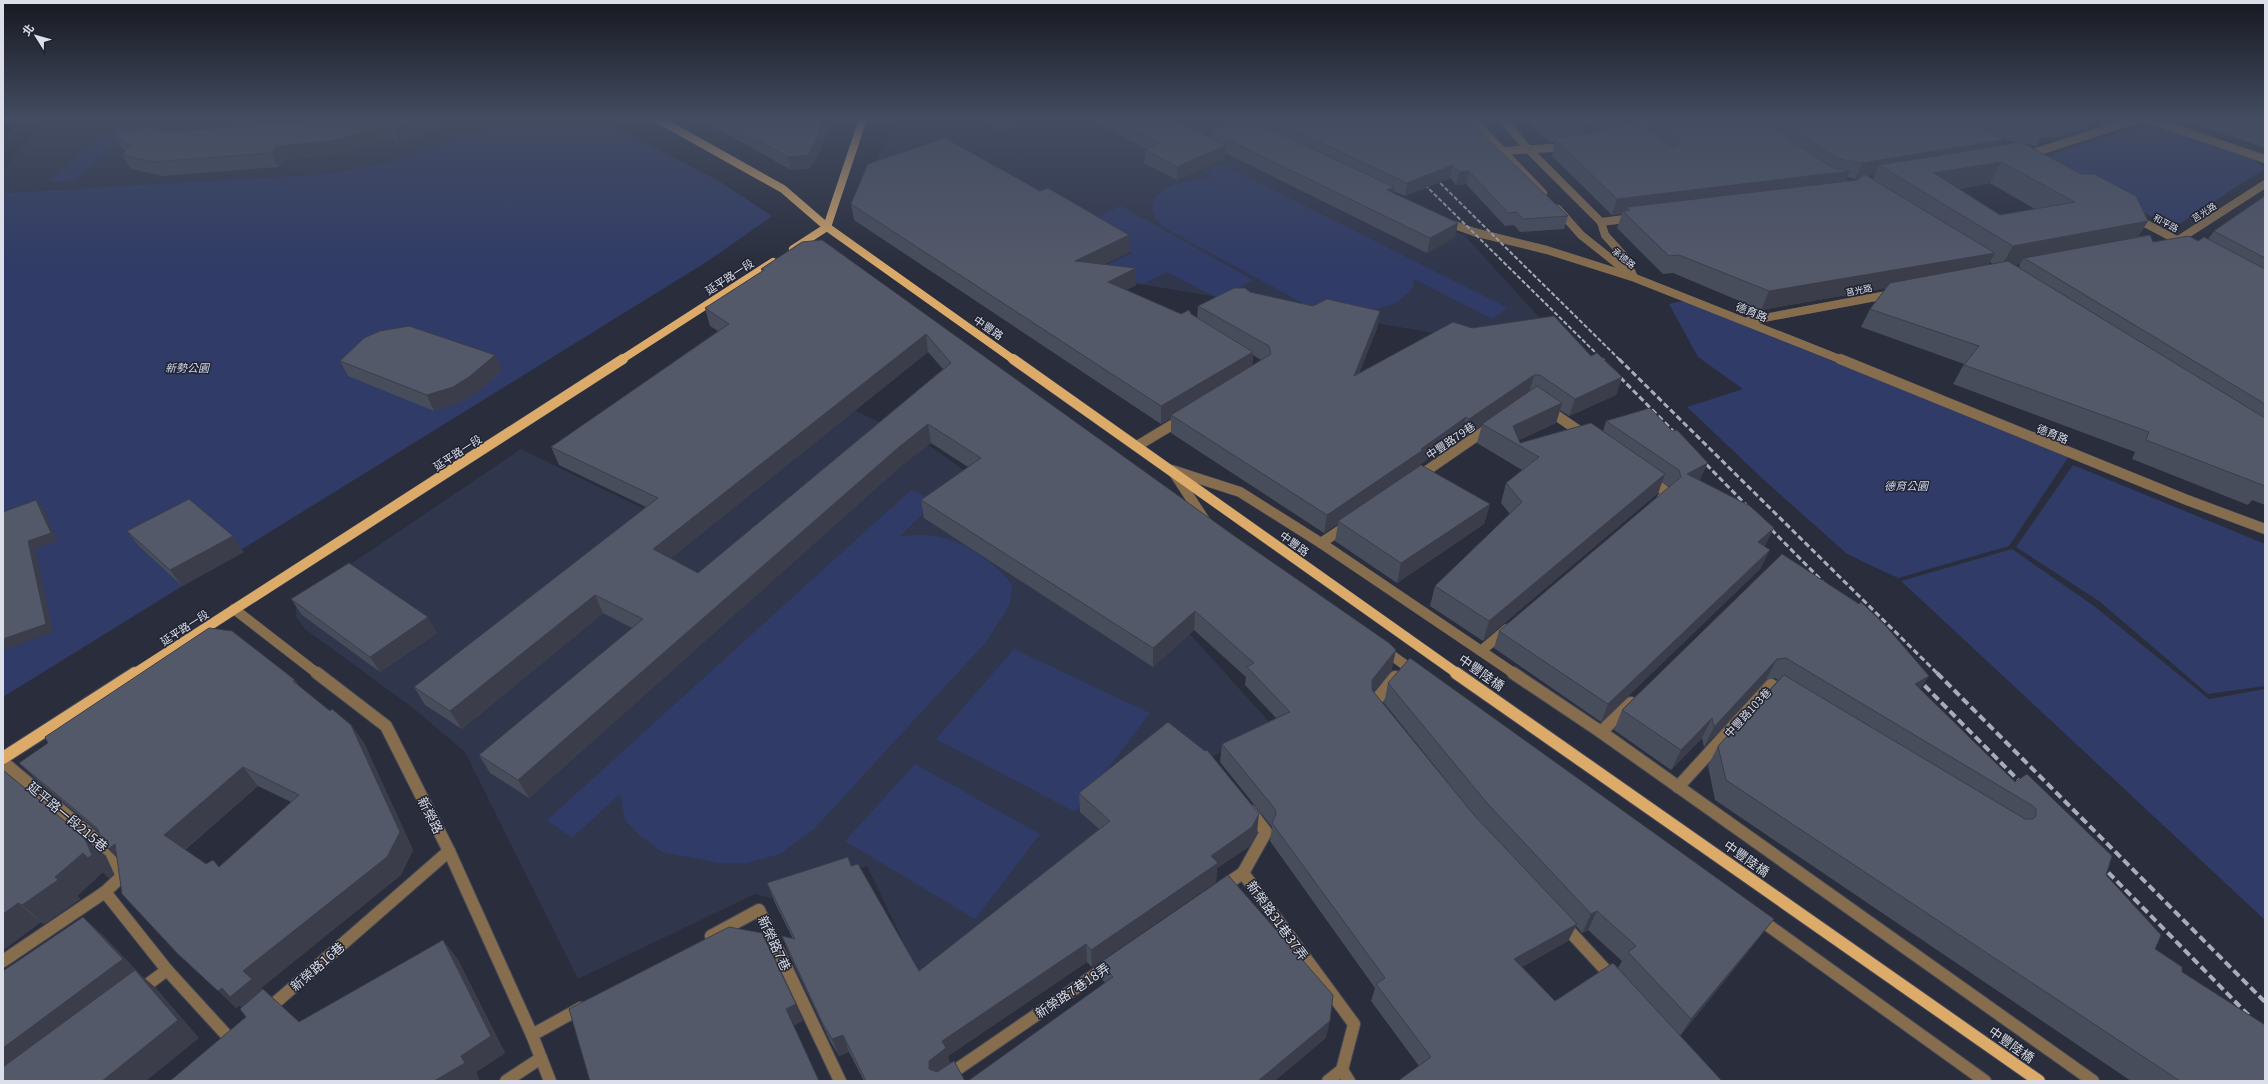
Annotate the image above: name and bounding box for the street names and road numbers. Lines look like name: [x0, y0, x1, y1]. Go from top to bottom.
street label: 莒光路: [2189, 199, 2219, 225]
street label: 和平路: [2151, 211, 2181, 235]
street label: 承德路: [1609, 244, 1639, 272]
street label: 延平路一段: [702, 254, 756, 298]
street label: 莒光路: [1845, 281, 1873, 299]
street label: 德育路: [1734, 297, 1770, 325]
street label: 中豐路: [971, 311, 1007, 343]
street label: 中豐路79巷: [1422, 418, 1478, 462]
street label: 德育路: [2035, 419, 2071, 447]
street label: 延平路一段: [430, 430, 484, 474]
street label: 中豐路: [1277, 527, 1313, 559]
street label: 延平路一段: [157, 605, 211, 649]
street label: 中豐陸橋: [1455, 649, 1509, 695]
street label: 中豐路103巷: [1720, 684, 1774, 740]
street label: 延平路一段215巷: [24, 777, 112, 855]
street label: 新榮路: [414, 793, 448, 837]
street label: 中豐陸橋: [1720, 835, 1774, 881]
street label: 新榮路31巷37弄: [1243, 876, 1313, 964]
street label: 新榮路7巷: [754, 912, 796, 974]
street label: 新榮路16巷: [286, 937, 348, 995]
street label: 新榮路7巷18弄: [1031, 958, 1113, 1022]
street label: 中豐陸橋: [1985, 1021, 2039, 1067]

